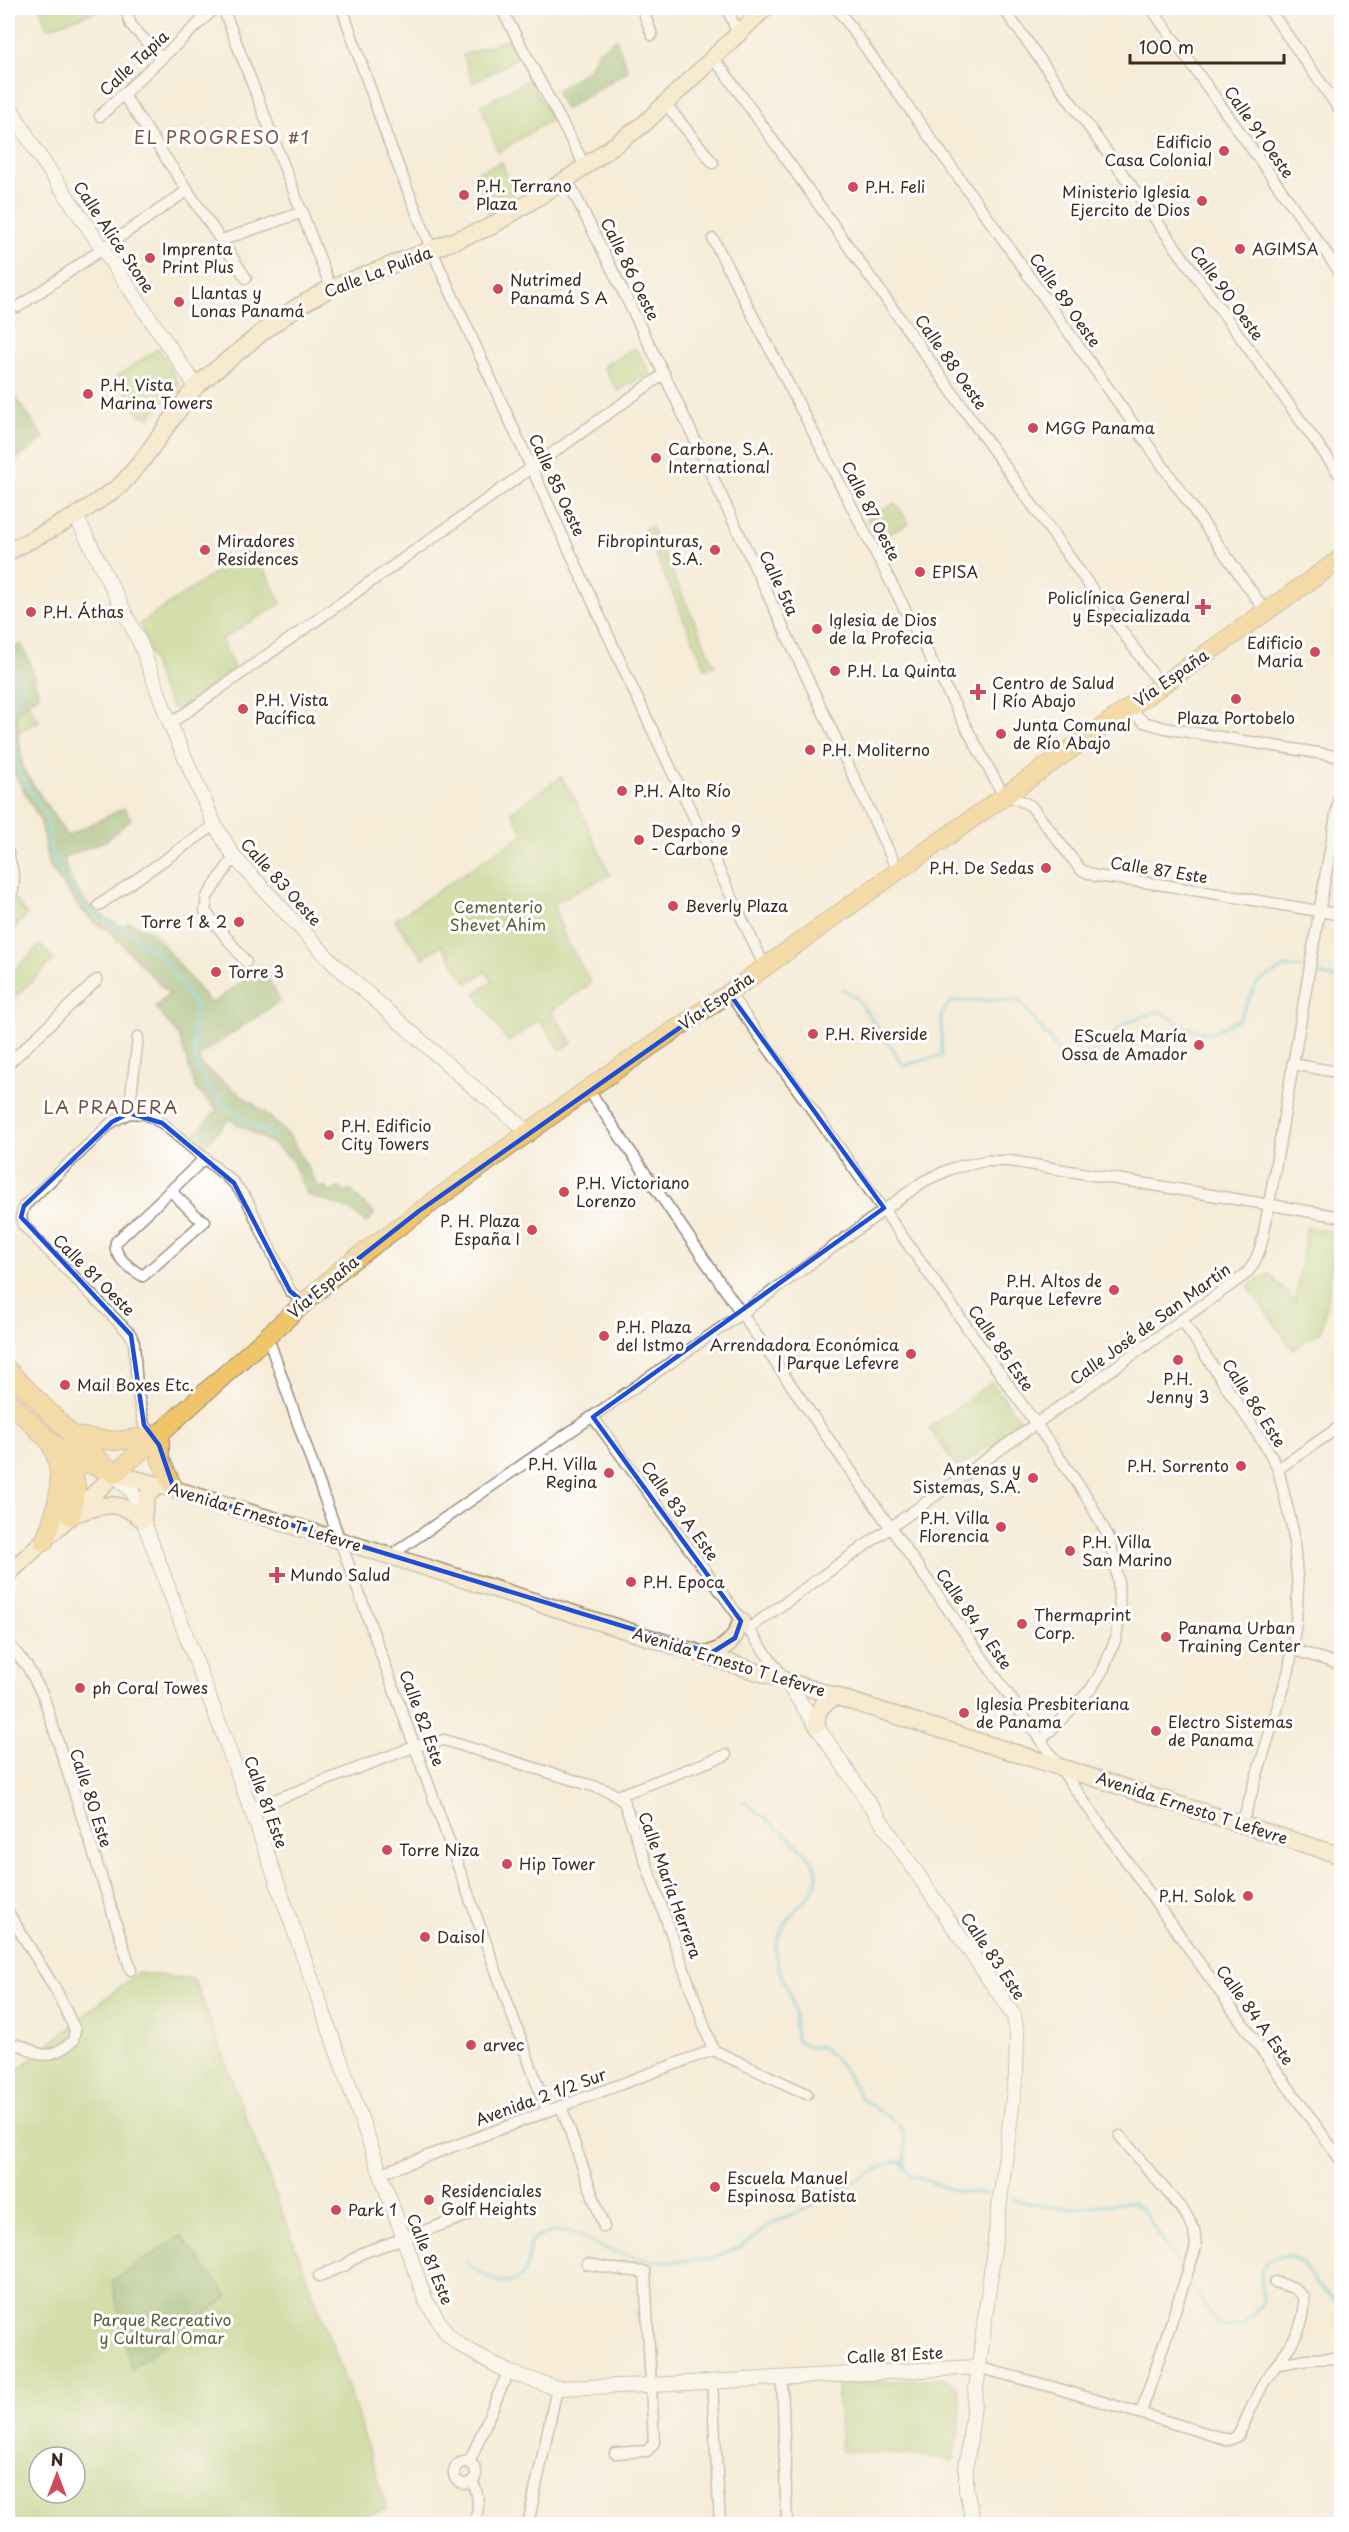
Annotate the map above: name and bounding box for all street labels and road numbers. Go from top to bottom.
street label: Calle Tapia [93,24,173,101]
street label: Calle 91 Oeste [1219,80,1301,182]
street label: Calle Alice Stone [68,176,161,297]
street label: Calle 86 Oeste [596,213,666,324]
street label: Calle La Pulida [320,239,435,303]
street label: Calle 90 Oeste [1185,240,1271,345]
street label: Calle 89 Oeste [1024,247,1107,352]
street label: Calle 88 Oeste [910,309,994,414]
street label: Calle 85 Oeste [524,429,592,540]
street label: Calle 87 Oeste [836,456,907,565]
street label: Calle 5ta [754,546,806,619]
street label: Vía España [1128,642,1213,712]
street label: Calle 83 Oeste [236,832,328,931]
street label: Calle 87 Este [1109,849,1210,889]
street label: Vía España [673,965,758,1035]
street label: Calle 81 Oeste [48,1228,141,1321]
street label: Vía España [281,1249,363,1323]
street label: Calle José de San Martín [1064,1257,1235,1390]
street label: Calle 85 Este [963,1299,1041,1396]
street label: Calle 86 Este [1217,1353,1293,1452]
street label: Calle 83 A Este [636,1455,725,1565]
street label: Avenida Ernesto T Lefevre [166,1475,365,1557]
street label: Calle 84 A Este [931,1563,1019,1674]
street label: Avenida Ernesto T Lefevre [630,1620,829,1702]
street label: Calle 82 Este [394,1666,451,1769]
street label: Calle 80 Este [65,1745,119,1850]
street label: Calle 81 Este [239,1752,295,1851]
street label: Avenida Ernesto T Lefevre [1093,1765,1291,1849]
street label: Calle María Herrera [633,1808,709,1962]
street label: Calle 83 Este [956,1907,1032,2004]
street label: Calle 84 A Este [1211,1959,1300,2070]
street label: Avenida 2 1/2 Sur [472,2061,610,2131]
street label: Calle 81 Este [402,2209,460,2308]
street label: Calle 81 Este [846,2339,944,2369]

